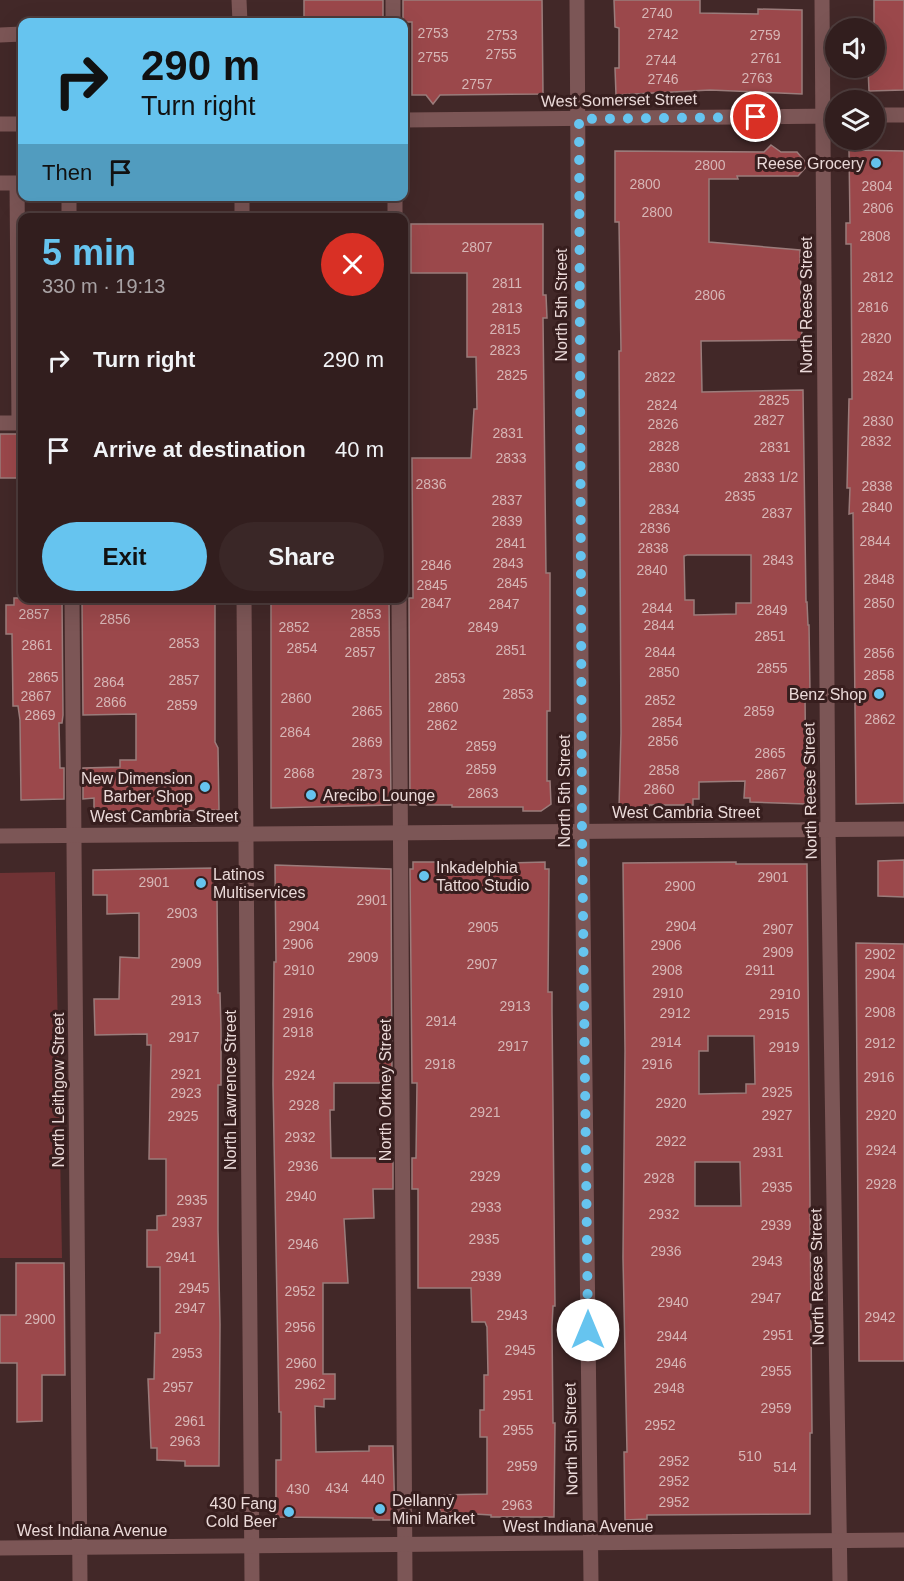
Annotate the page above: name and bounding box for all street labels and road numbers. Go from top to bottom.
street label: West Somerset Street [541,90,698,110]
street label: North Reese Street [798,236,815,373]
street label: North 5th Street [553,248,570,361]
street label: North Reese Street [800,722,820,860]
street label: North 5th Street [556,734,573,847]
street label: West Cambria Street [612,804,761,821]
street label: West Cambria Street [90,808,239,825]
street label: North Lawrence Street [222,1009,239,1170]
street label: North Leithgow Street [50,1012,67,1167]
street label: North Orkney Street [377,1018,394,1161]
street label: North Reese Street [807,1208,827,1346]
street label: North 5th Street [562,1382,580,1496]
street label: West Indiana Avenue [503,1518,653,1535]
street label: West Indiana Avenue [17,1522,167,1539]

